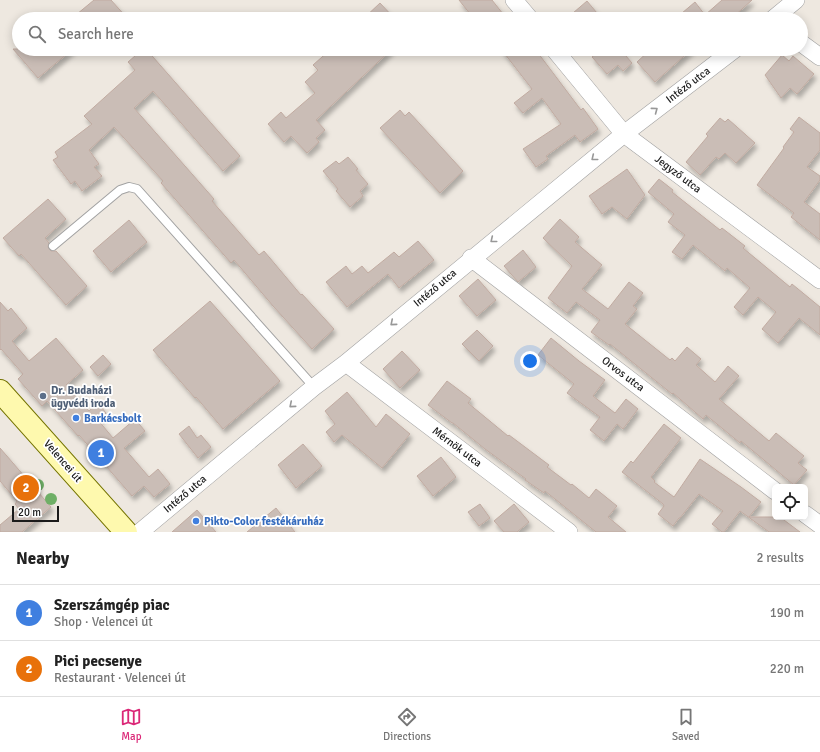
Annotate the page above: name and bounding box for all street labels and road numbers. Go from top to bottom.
street label: Intéző utca [663,64,713,106]
street label: Jegyző utca [652,152,704,196]
street label: Intéző utca [411,266,459,310]
street label: Orvos utca [599,354,647,394]
street label: Mérnök utca [430,424,485,470]
street label: Velencei út [41,437,85,485]
street label: Intéző utca [161,472,209,516]

